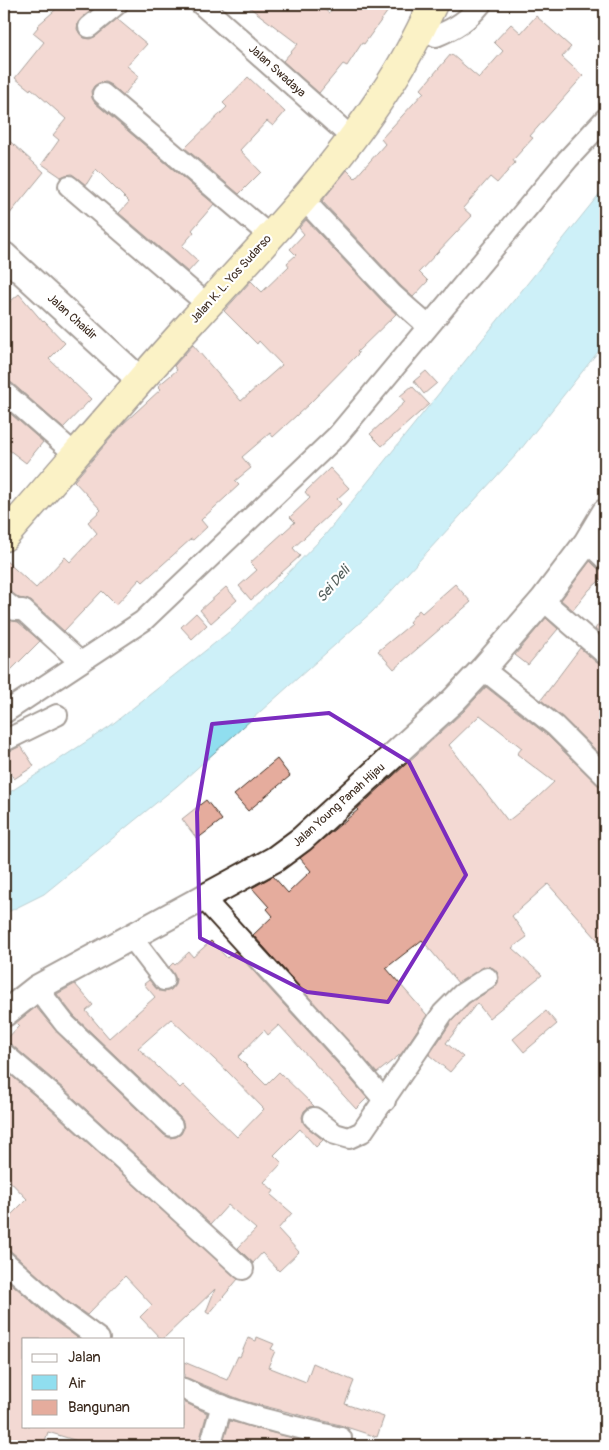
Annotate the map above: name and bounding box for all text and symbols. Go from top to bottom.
street label: Jalan Swadaya [245,41,309,101]
street label: Jalan K. L. Yos Sudarso [187,231,275,326]
street label: Jalan Chaidir [44,291,101,344]
water label: Sei Deli [313,560,355,606]
street label: Jalan Young Panah Hijau [290,760,388,850]
legend [22,1338,185,1428]
text: Jalan [68,1348,101,1367]
text: Air [68,1374,86,1393]
text: Bangunan [68,1398,130,1417]

